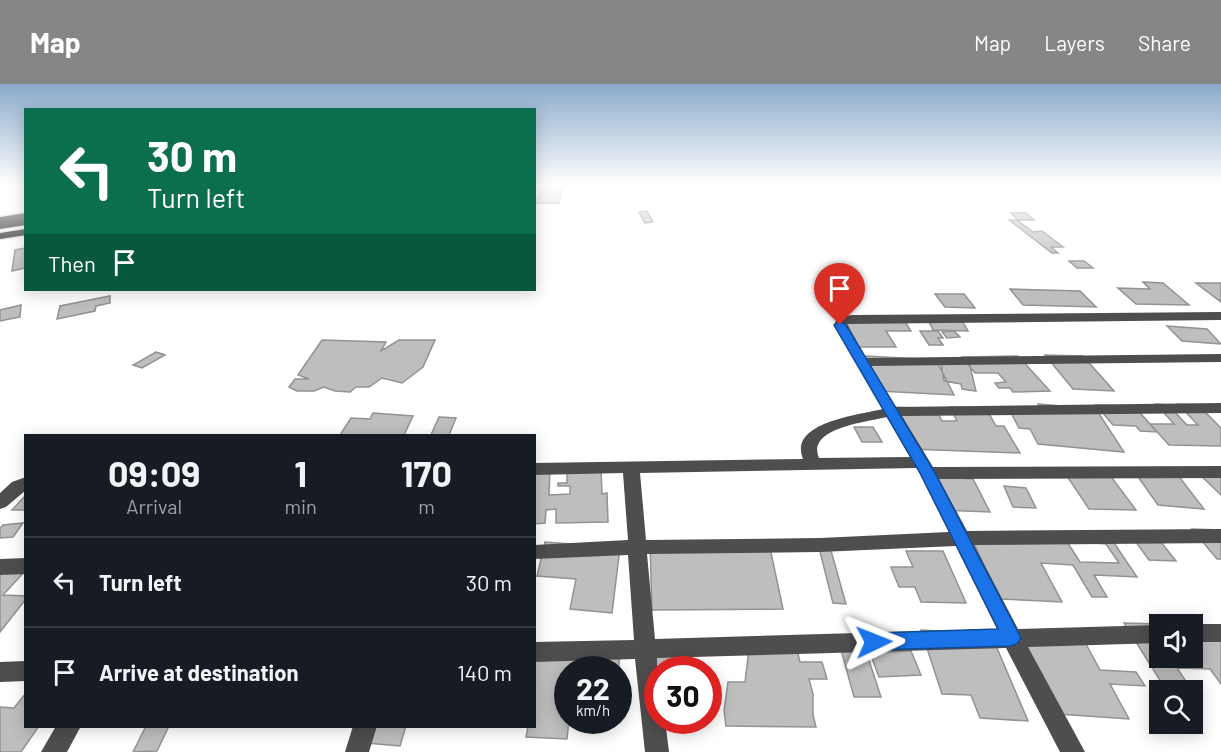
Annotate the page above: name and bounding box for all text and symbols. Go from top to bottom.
text: Map [30,25,81,59]
text: Map [974,30,1011,55]
text: Layers [1044,30,1105,55]
text: Share [1138,30,1191,55]
text: 30 m [147,130,237,180]
icon: left [48,132,126,210]
text: Turn left [147,181,245,213]
icon: arrive [108,246,141,279]
text: Then [48,250,96,276]
pin [814,263,865,325]
icon: arrive [823,272,856,305]
text: 09:09 [108,451,200,494]
text: 1 [294,451,307,494]
text: 170 [401,451,452,494]
text: Arrival [126,494,182,518]
text: min [284,494,317,518]
text: m [418,494,435,518]
icon: left [48,566,81,599]
text: Turn left [99,569,182,595]
text: 30 m [466,569,512,595]
position arrow [842,610,906,674]
map controls [1149,614,1203,734]
button: sound [1149,614,1203,668]
icon: arrive [48,656,81,689]
speed limit sign: 30 [644,656,722,734]
text: Arrive at destination [99,659,298,685]
text: 140 m [457,659,512,685]
text: 22 [576,670,610,706]
button: search [1149,680,1203,734]
text: km/h [576,701,610,719]

